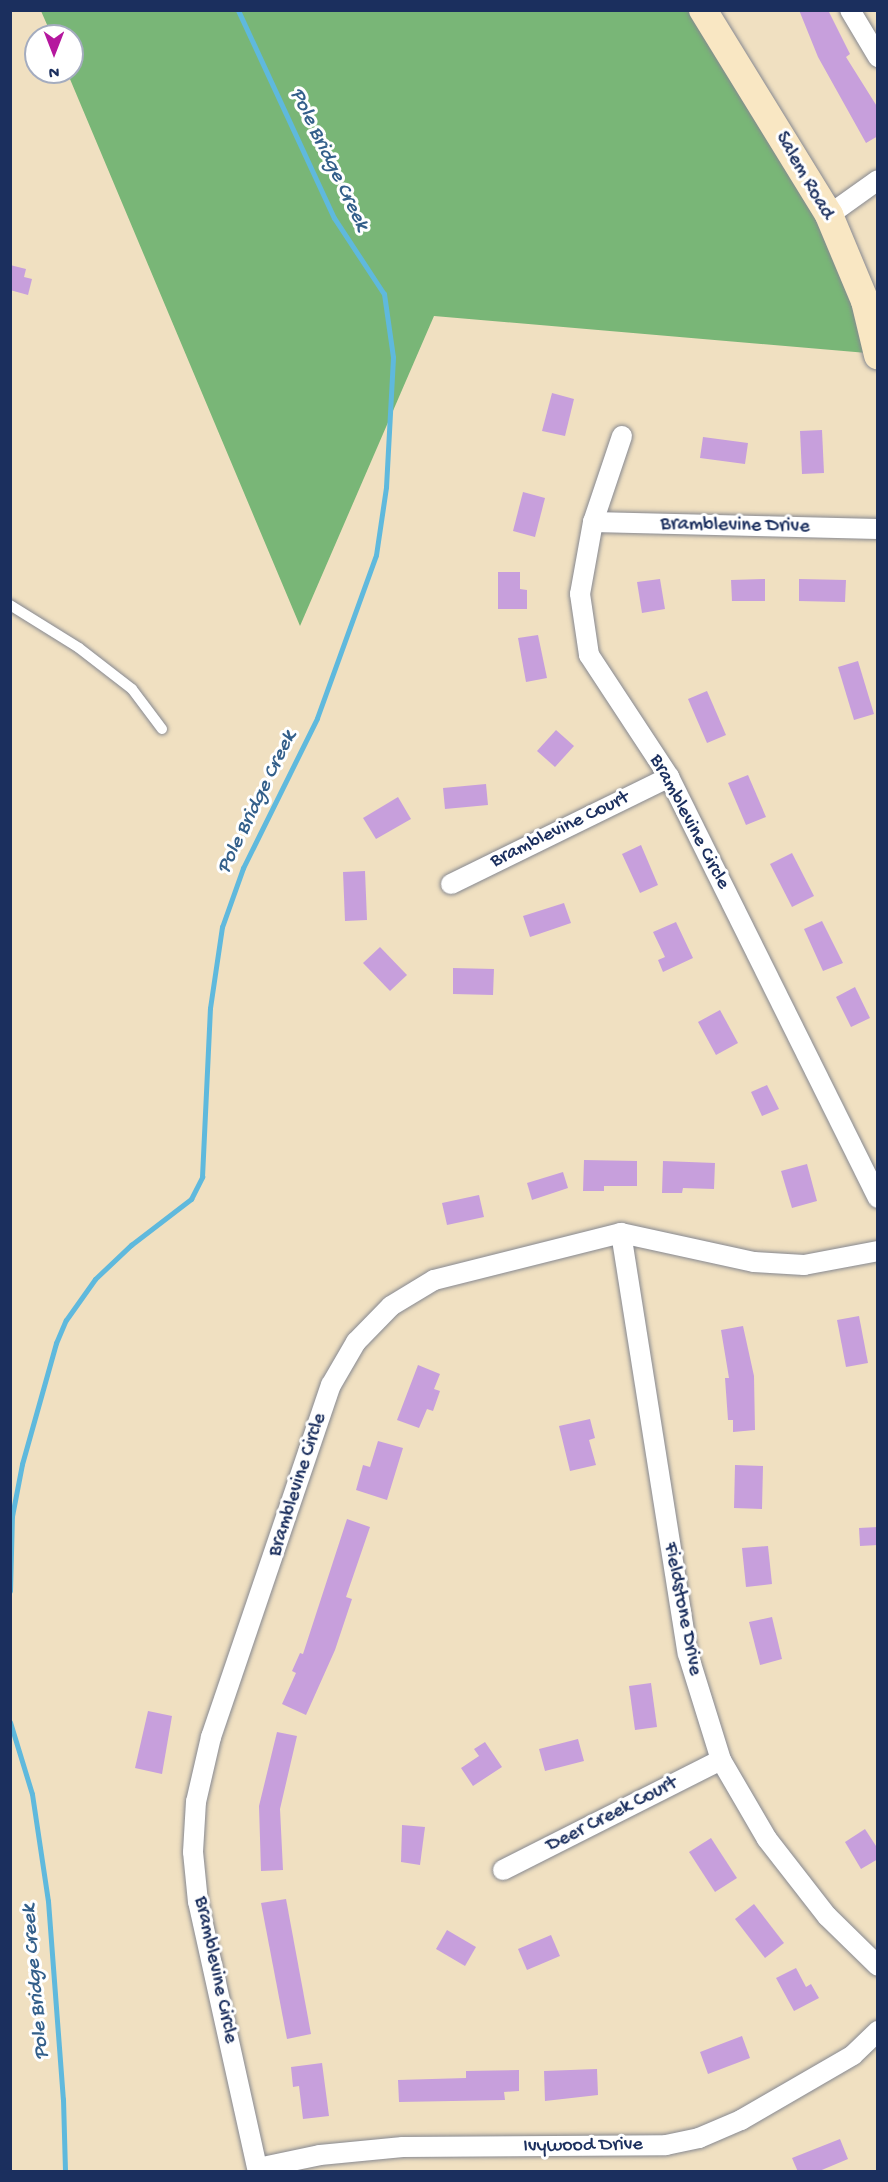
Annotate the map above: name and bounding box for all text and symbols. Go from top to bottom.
north arrow [24,24,84,84]
text: N [49,61,59,80]
water label: Pole Bridge Creek [283,85,373,235]
street label: Salem Road [769,128,839,224]
street label: Bramblevine Drive [660,513,810,539]
water label: Pole Bridge Creek [213,728,303,878]
street label: Bramblevine Circle [643,750,735,894]
street label: Bramblevine Court [487,786,633,874]
street label: Bramblevine Circle [264,1410,332,1560]
street label: Fieldstone Drive [657,1540,707,1678]
street label: Deer Creek Court [543,1772,681,1858]
street label: Bramblevine Circle [188,1894,242,2046]
water label: Pole Bridge Creek [18,1903,56,2061]
street label: Ivywood Drive [523,2133,643,2159]

